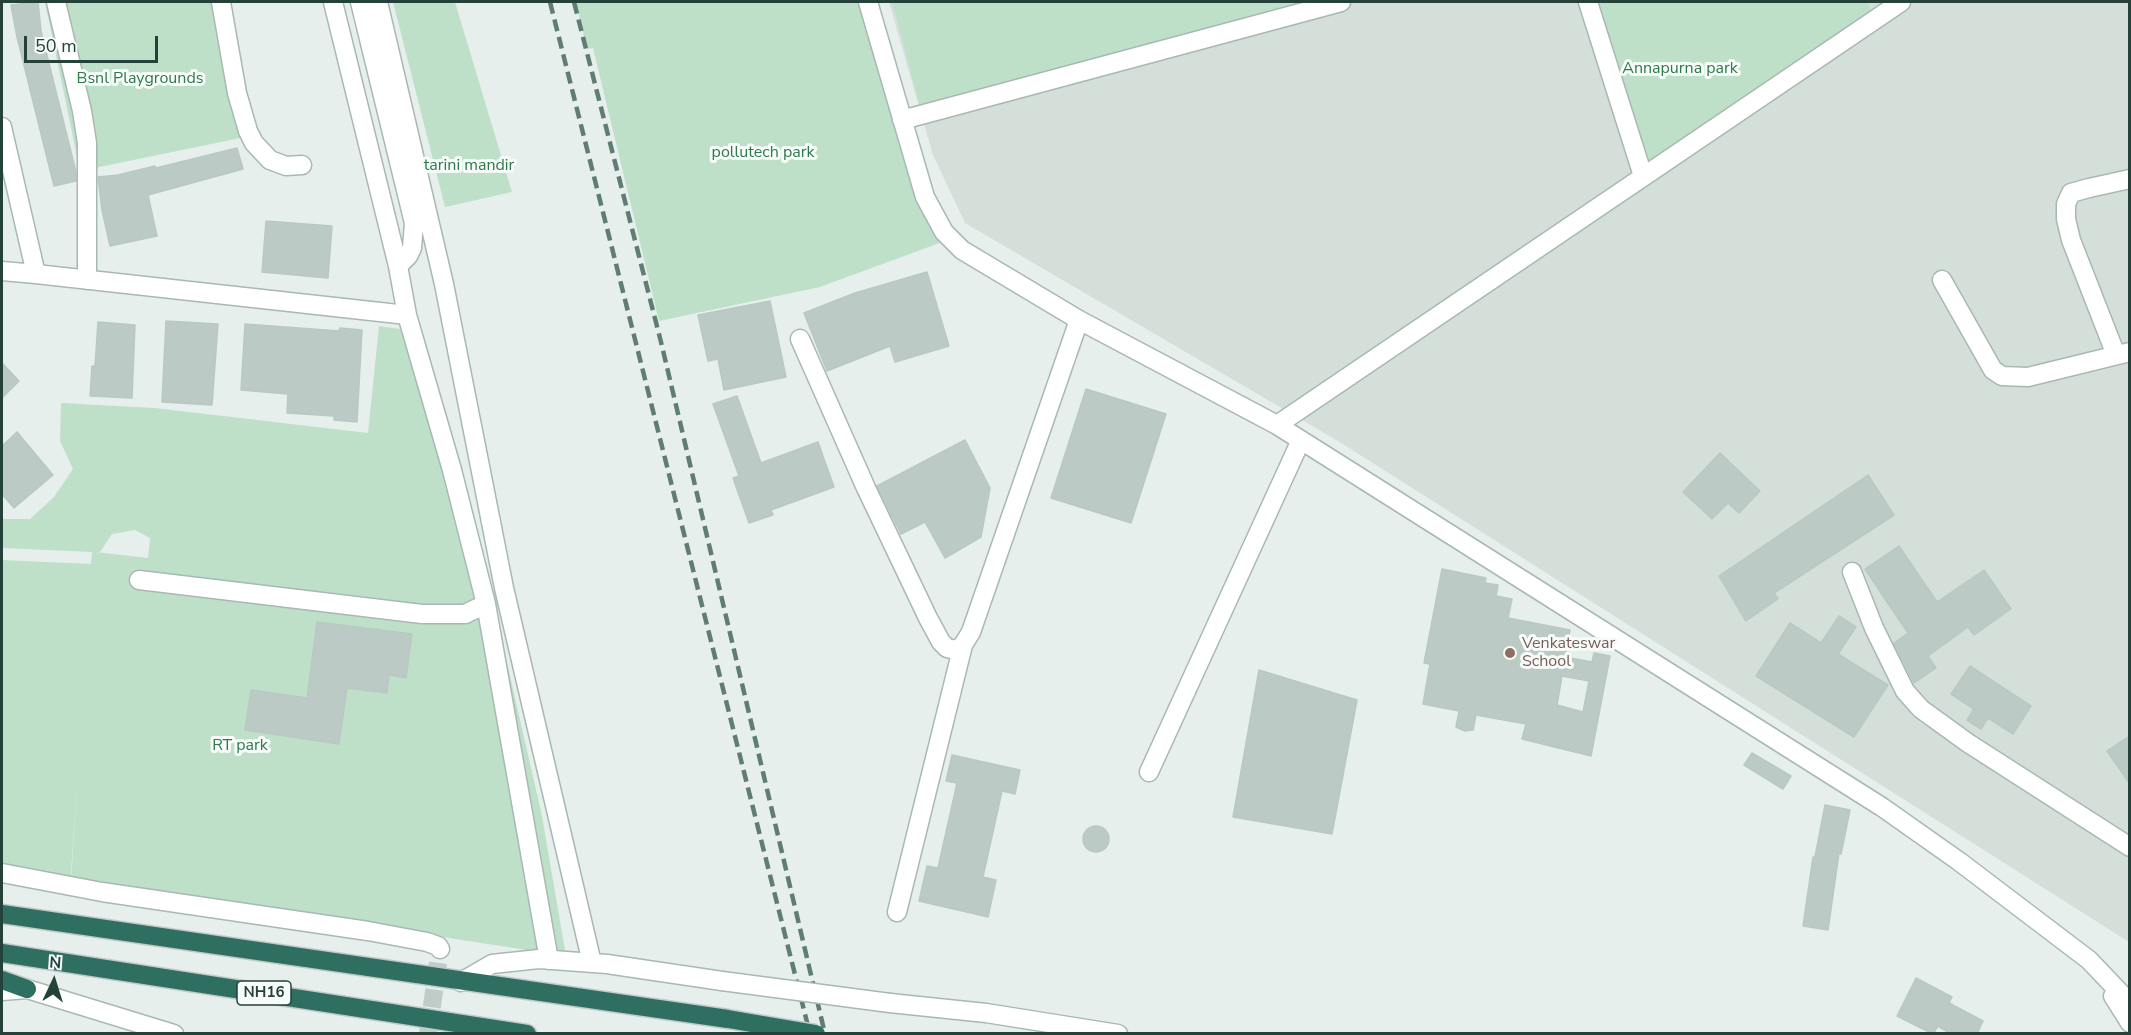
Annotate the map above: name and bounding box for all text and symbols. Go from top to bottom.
scale bar [27,24,160,62]
text: 50 m [35,34,77,58]
park label: Annapurna park [1622,59,1738,79]
park label: Bsnl Playgrounds [77,69,203,89]
park label: pollutech park [712,143,814,163]
park label: tarini mandir [424,156,514,176]
place label: Venkateswar School [1522,634,1615,672]
marker: Venkateswar School [1503,646,1517,660]
park label: RT park [212,736,268,756]
north arrow [24,951,84,1011]
text: N [49,952,62,974]
road number: NH16 [237,981,291,1005]

